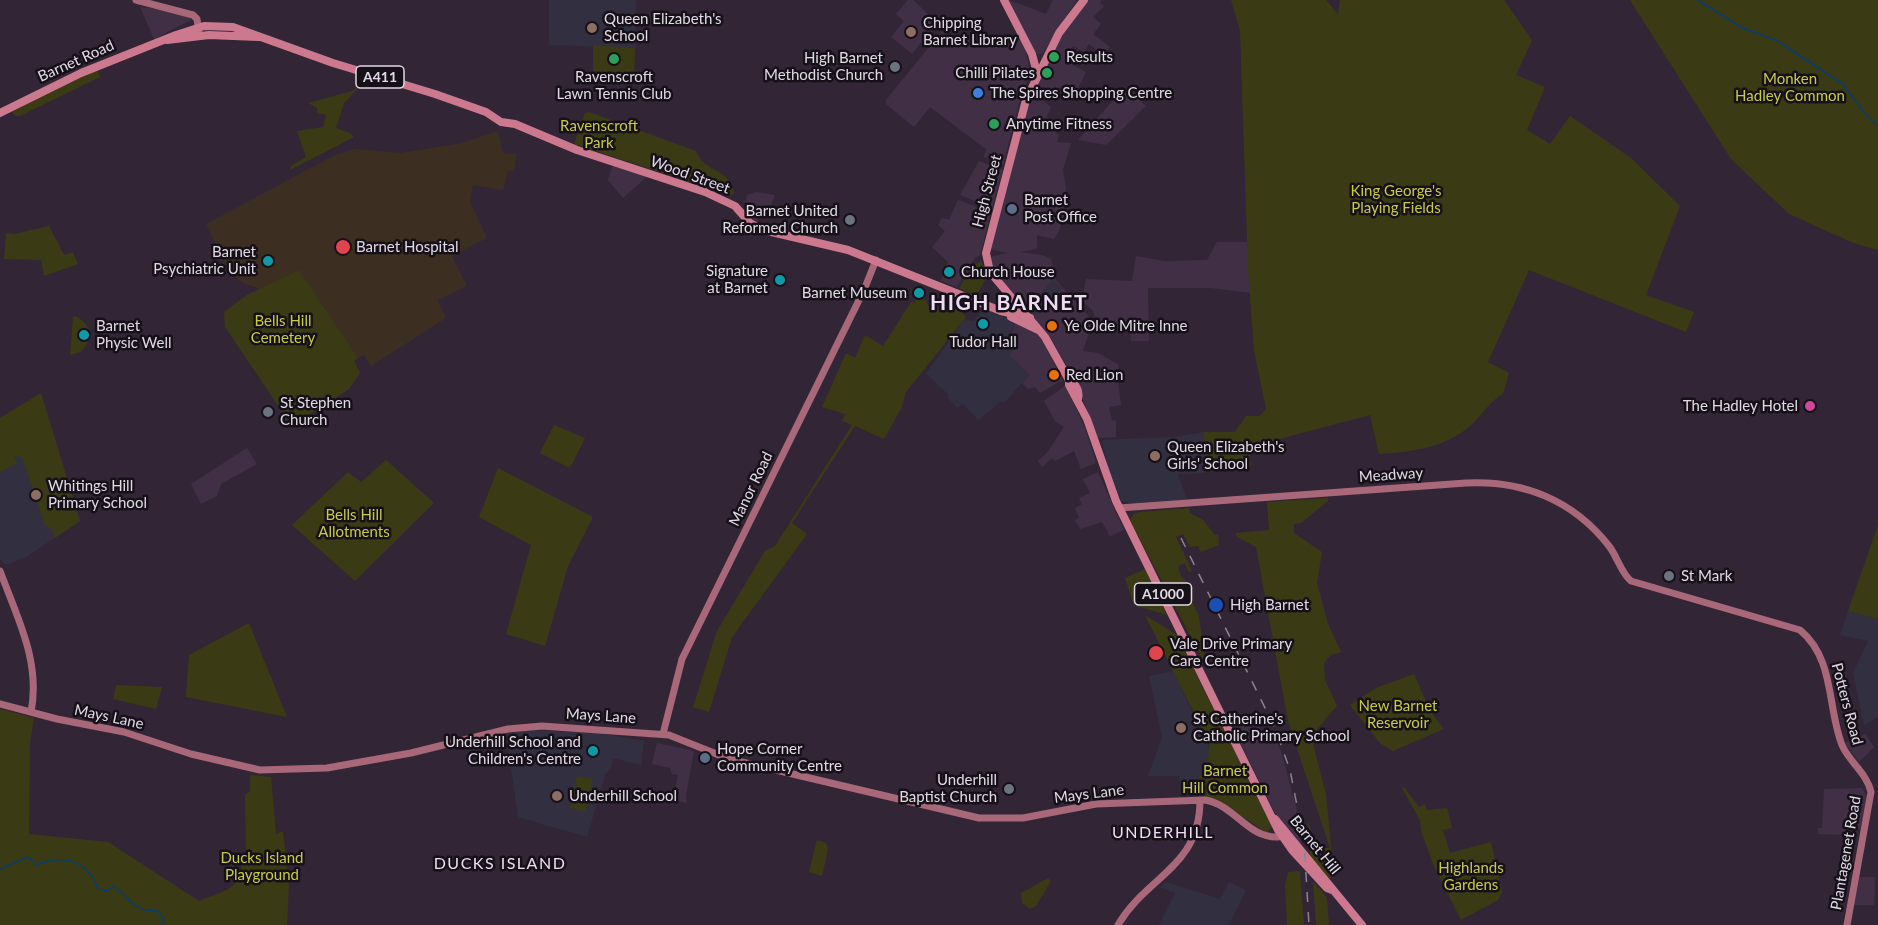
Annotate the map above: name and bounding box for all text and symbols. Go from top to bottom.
place label: Queen Elizabeth's School [604,10,722,45]
place label: Chipping Barnet Library [923,14,1017,49]
marker: Queen Elizabeth's School [585,21,599,35]
marker: Chipping Barnet Library [904,25,918,39]
street label: Barnet Road [35,36,117,86]
place label: Results [1066,48,1113,66]
place label: High Barnet Methodist Church [764,49,883,84]
marker: Results [1047,50,1061,64]
marker: Ravenscroft Lawn Tennis Club [607,52,621,66]
marker: High Barnet Methodist Church [888,60,902,74]
place label: Chilli Pilates [955,64,1035,82]
road number: A411 [356,66,404,88]
marker: Chilli Pilates [1040,66,1054,80]
place label: Ravenscroft Lawn Tennis Club [556,68,672,103]
park label: Monken Hadley Common [1735,70,1845,105]
place label: The Spires Shopping Centre [990,84,1172,102]
marker: The Spires Shopping Centre [971,86,985,100]
place label: Anytime Fitness [1006,115,1112,133]
park label: Ravenscroft Park [560,117,638,152]
marker: Anytime Fitness [987,117,1001,131]
street label: Wood Street [648,152,732,198]
street label: High Street [969,153,1005,229]
park label: King George's Playing Fields [1351,182,1441,217]
place label: Barnet Post Office [1024,191,1097,226]
place label: Barnet United Reformed Church [722,202,838,237]
marker: Barnet Post Office [1005,202,1019,216]
marker: Barnet United Reformed Church [843,213,857,227]
marker: Barnet Hospital [334,238,352,256]
place label: Barnet Hospital [356,238,459,256]
place label: Barnet Psychiatric Unit [153,243,256,278]
marker: Barnet Psychiatric Unit [261,254,275,268]
place label: Signature at Barnet [706,262,768,297]
place label: Church House [961,263,1055,281]
marker: Church House [942,265,956,279]
marker: Signature at Barnet [773,273,787,287]
place label: Barnet Museum [802,284,907,302]
marker: Barnet Museum [912,286,926,300]
district label: HIGH BARNET [930,290,1088,316]
park label: Bells Hill Cemetery [251,312,315,347]
place label: Barnet Physic Well [96,317,172,352]
marker: Tudor Hall [976,317,990,331]
place label: Ye Olde Mitre Inne [1064,317,1187,335]
marker: Ye Olde Mitre Inne [1045,319,1059,333]
marker: Barnet Physic Well [77,328,91,342]
place label: Tudor Hall [949,333,1017,351]
place label: Red Lion [1066,366,1123,384]
marker: Red Lion [1047,368,1061,382]
place label: St Stephen Church [280,394,351,429]
place label: The Hadley Hotel [1683,397,1798,415]
marker: The Hadley Hotel [1803,399,1817,413]
marker: St Stephen Church [261,405,275,419]
place label: Queen Elizabeth's Girls' School [1167,438,1285,473]
street label: Manor Road [725,449,777,529]
marker: Queen Elizabeth's Girls' School [1148,449,1162,463]
street label: Meadway [1358,464,1424,486]
place label: Whitings Hill Primary School [48,477,147,512]
marker: Whitings Hill Primary School [29,488,43,502]
park label: Bells Hill Allotments [318,506,390,541]
place label: St Mark [1681,567,1732,585]
marker: St Mark [1662,569,1676,583]
road number: A1000 [1134,583,1192,605]
marker: High Barnet [1207,596,1225,614]
place label: High Barnet [1230,596,1309,614]
place label: Vale Drive Primary Care Centre [1170,635,1292,670]
marker: Vale Drive Primary Care Centre [1147,644,1165,662]
street label: Potters Road [1827,661,1867,747]
park label: New Barnet Reservoir [1359,697,1437,732]
street label: Mays Lane [73,701,145,733]
street label: Mays Lane [565,705,637,727]
place label: St Catherine's Catholic Primary School [1193,710,1350,745]
marker: St Catherine's Catholic Primary School [1174,721,1188,735]
place label: Underhill School and Children's Centre [445,733,581,768]
place label: Hope Corner Community Centre [717,740,842,775]
marker: Underhill School and Children's Centre [586,744,600,758]
marker: Hope Corner Community Centre [698,751,712,765]
park label: Barnet Hill Common [1182,762,1268,797]
place label: Underhill Baptist Church [899,771,997,806]
street label: Mays Lane [1053,781,1125,807]
marker: Underhill Baptist Church [1002,782,1016,796]
place label: Underhill School [569,787,677,805]
marker: Underhill School [550,789,564,803]
street label: Plantagenet Road [1827,795,1865,911]
street label: Barnet Hill [1286,812,1344,878]
district label: UNDERHILL [1112,823,1214,843]
park label: Ducks Island Playground [220,849,304,884]
district label: DUCKS ISLAND [434,854,566,874]
park label: Highlands Gardens [1438,859,1504,894]

